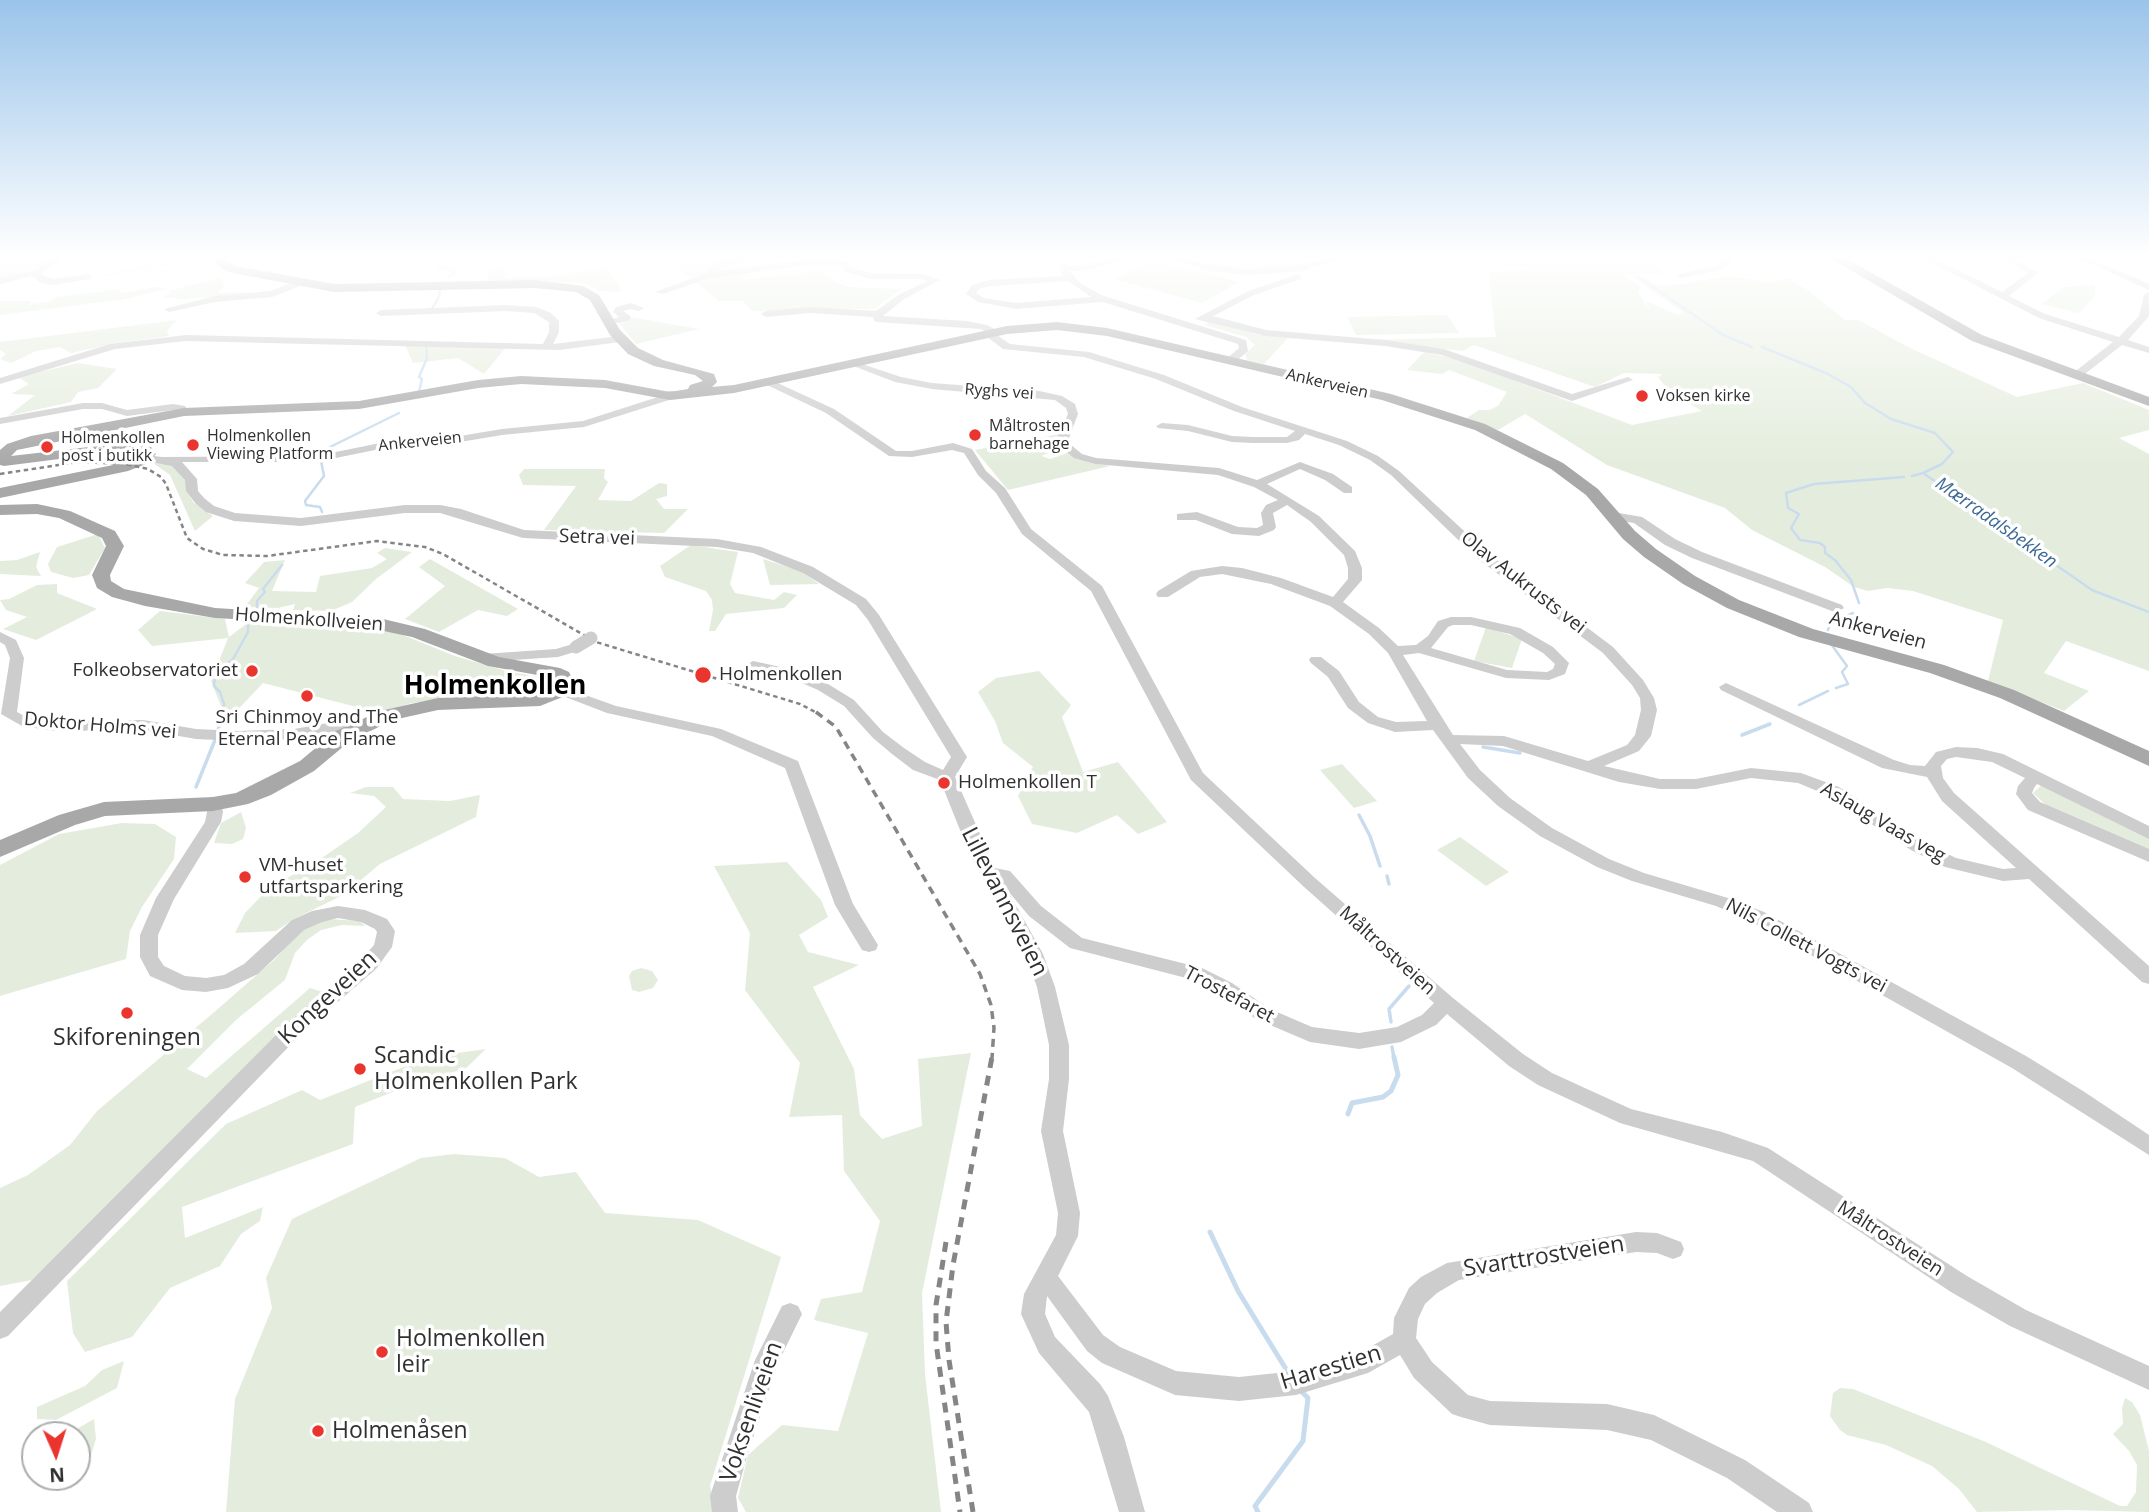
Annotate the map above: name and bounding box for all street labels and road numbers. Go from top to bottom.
street label: Ankerveien [1284,365,1370,403]
street label: Ryghs vei [964,380,1034,404]
street label: Ankerveien [377,428,463,456]
street label: Setra vei [559,525,635,551]
street label: Olav Aukrusts vei [1456,527,1590,639]
street label: Holmenkollveien [234,603,384,637]
street label: Ankerveien [1827,607,1929,655]
street label: Doktor Holms vei [23,708,177,744]
street label: Aslaug Vaas veg [1817,778,1949,868]
street label: Lillevannsveien [955,823,1053,981]
street label: Nils Collett Vogts vei [1722,894,1890,998]
street label: Måltrostveien [1334,902,1440,1000]
street label: Kongeveien [273,945,383,1051]
street label: Trostefaret [1180,962,1278,1028]
street label: Måltrostveien [1833,1196,1947,1282]
street label: Svarttrostveien [1462,1231,1626,1283]
street label: Voksenliveien [715,1338,789,1486]
street label: Harestien [1277,1340,1385,1396]

